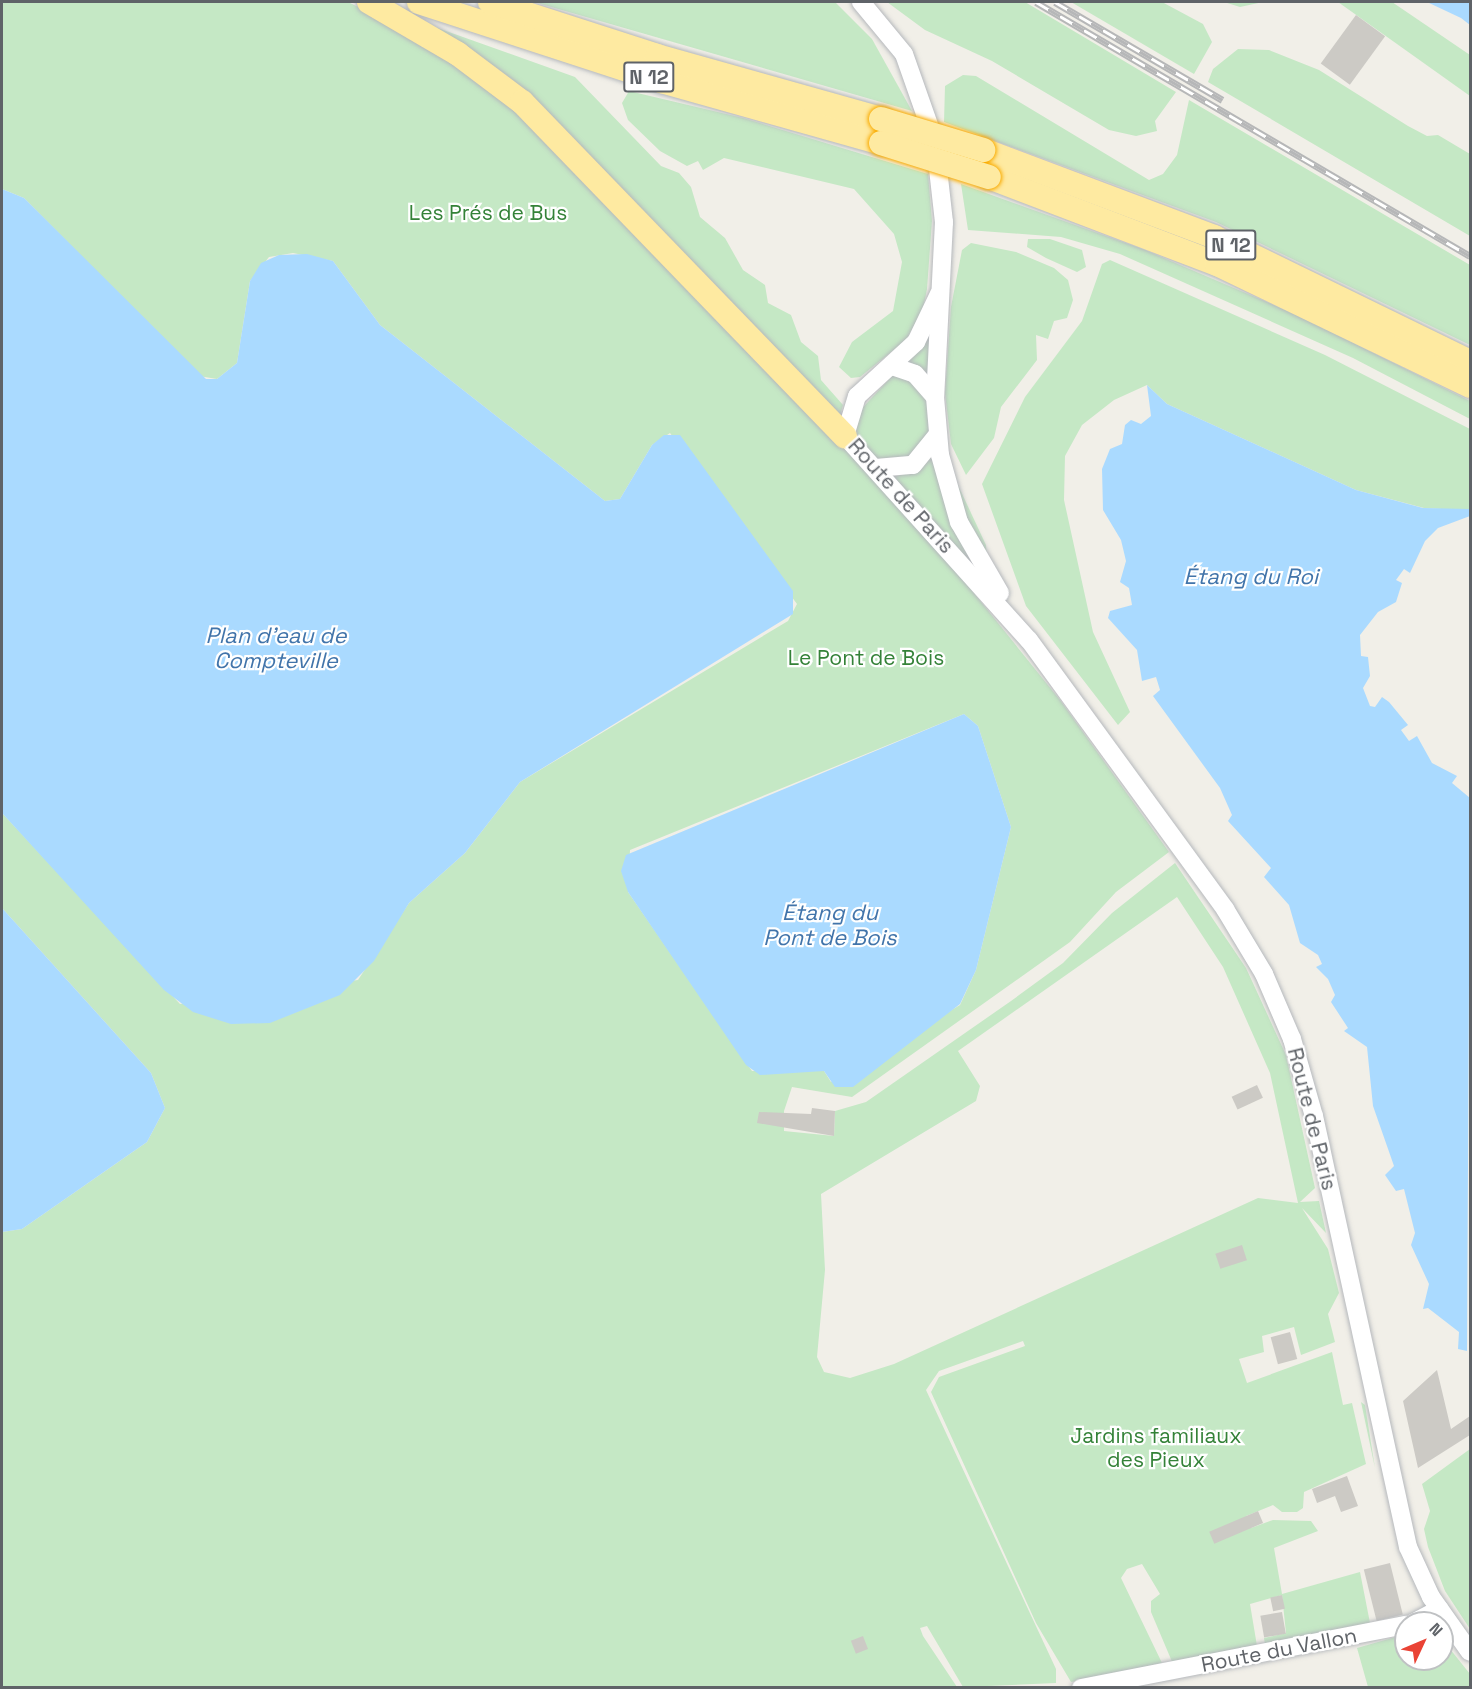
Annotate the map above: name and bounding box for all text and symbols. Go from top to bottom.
road number: N 12 [622,60,676,94]
park label: Les Prés de Bus [409,200,567,226]
road number: N 12 [1204,228,1258,262]
street label: Route de Paris [843,433,959,559]
water label: Étang du Roi [1184,564,1318,590]
water label: Plan d'eau de Compteville [205,622,347,674]
park label: Le Pont de Bois [788,645,944,671]
water label: Étang du Pont de Bois [763,899,897,950]
street label: Route de Paris [1282,1045,1342,1193]
park label: Jardins familiaux des Pieux [1070,1423,1242,1473]
north arrow [1394,1611,1454,1671]
text: N [1425,1618,1447,1641]
street label: Route du Vallon [1199,1623,1359,1677]

